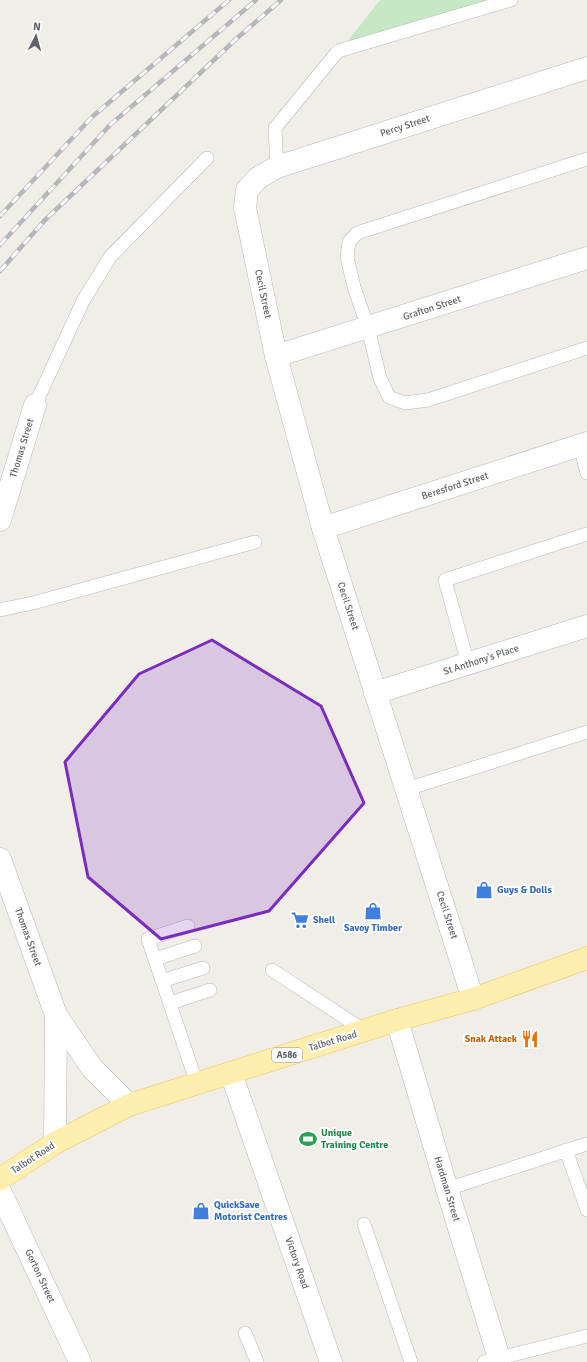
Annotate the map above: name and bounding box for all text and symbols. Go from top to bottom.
north arrow [16,16,56,56]
text: N [33,20,41,33]
street label: Percy Street [379,112,432,140]
street label: Cecil Street [252,268,274,320]
street label: Grafton Street [401,293,463,323]
street label: Thomas Street [7,416,37,479]
street label: Beresford Street [420,469,490,502]
street label: Cecil Street [335,581,362,632]
street label: St Anthony's Place [442,642,520,678]
shop icon: Guys & Dolls [474,880,494,900]
place label: Guys & Dolls [497,884,552,896]
street label: Cecil Street [434,890,461,941]
shop icon: Savoy Timber [363,901,383,921]
street label: Thomas Street [12,906,44,968]
supermarket icon: Shell [290,910,310,930]
place label: Shell [313,914,335,926]
place label: Savoy Timber [344,922,402,934]
street label: Talbot Road [307,1028,359,1054]
restaurant icon: Snak Attack [520,1029,540,1049]
place label: Snak Attack [465,1033,518,1045]
road number: A586 [272,1048,302,1062]
place label: Unique Training Centre [321,1127,388,1151]
sports icon: Unique Training Centre [298,1129,318,1149]
street label: Talbot Road [9,1139,57,1177]
street label: Hardman Street [431,1155,463,1223]
place label: QuickSave Motorist Centres [214,1199,288,1223]
shop icon: QuickSave Motorist Centres [191,1201,211,1221]
street label: Victory Road [283,1236,311,1290]
street label: Gorton Street [22,1247,58,1305]

